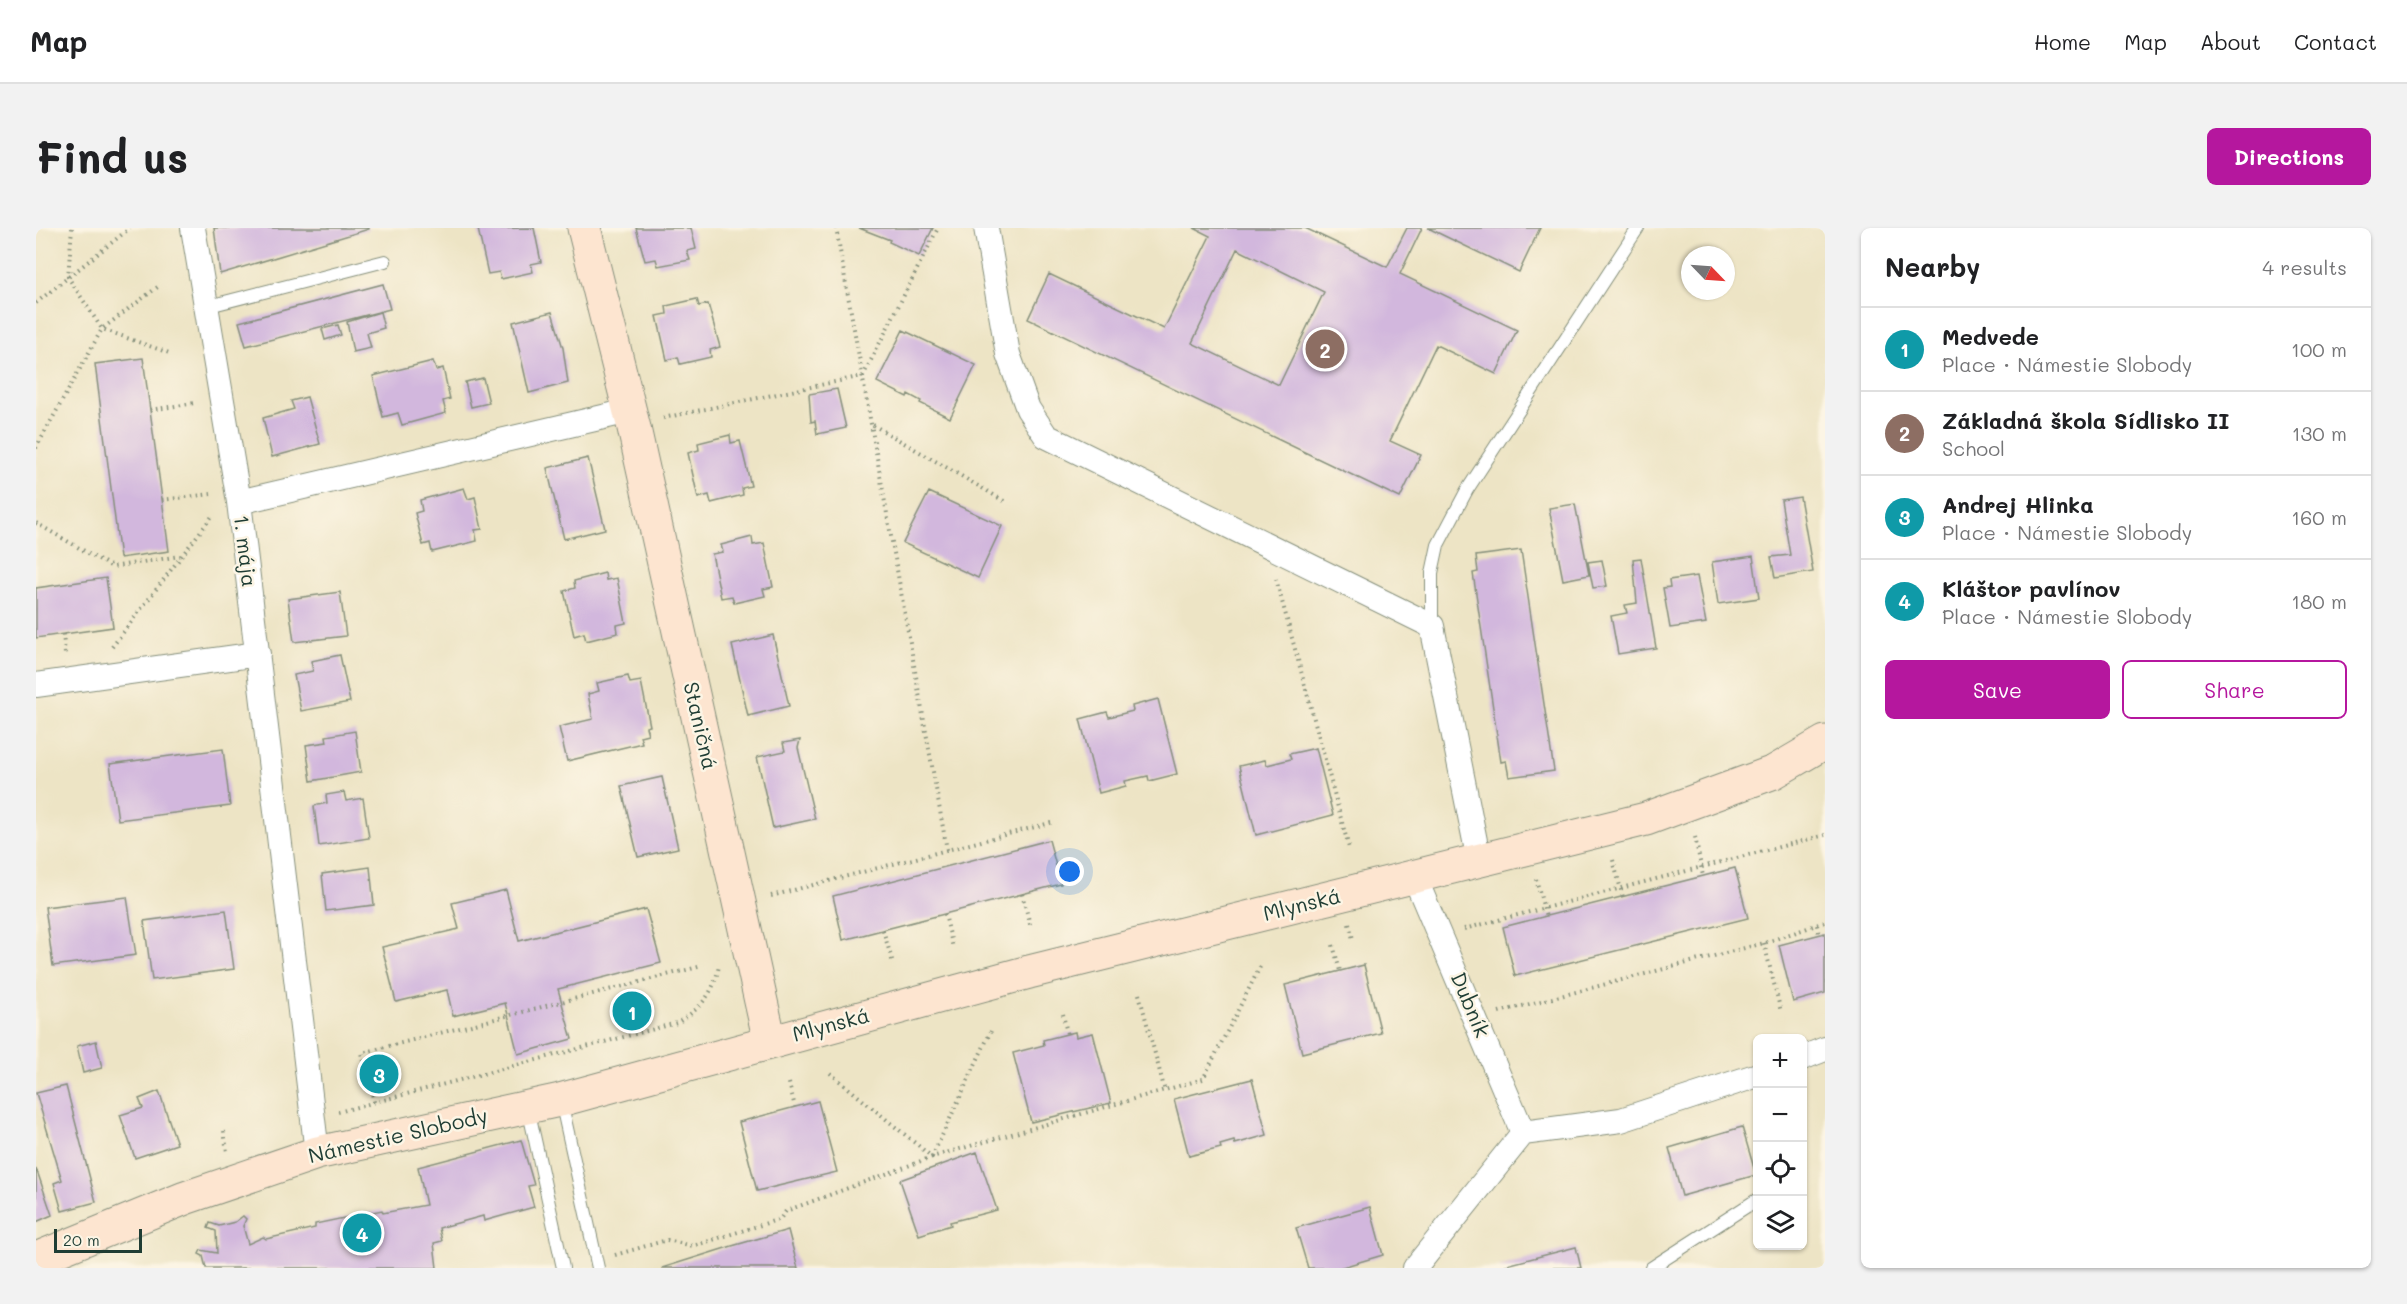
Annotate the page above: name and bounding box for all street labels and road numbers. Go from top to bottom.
street label: 1. mája [229,513,264,588]
street label: Staničná [678,679,725,772]
street label: Mlynská [1260,881,1343,926]
street label: Dubník [1446,968,1497,1041]
street label: Mlynská [789,1000,872,1047]
street label: Námestie Slobody [305,1101,490,1168]

